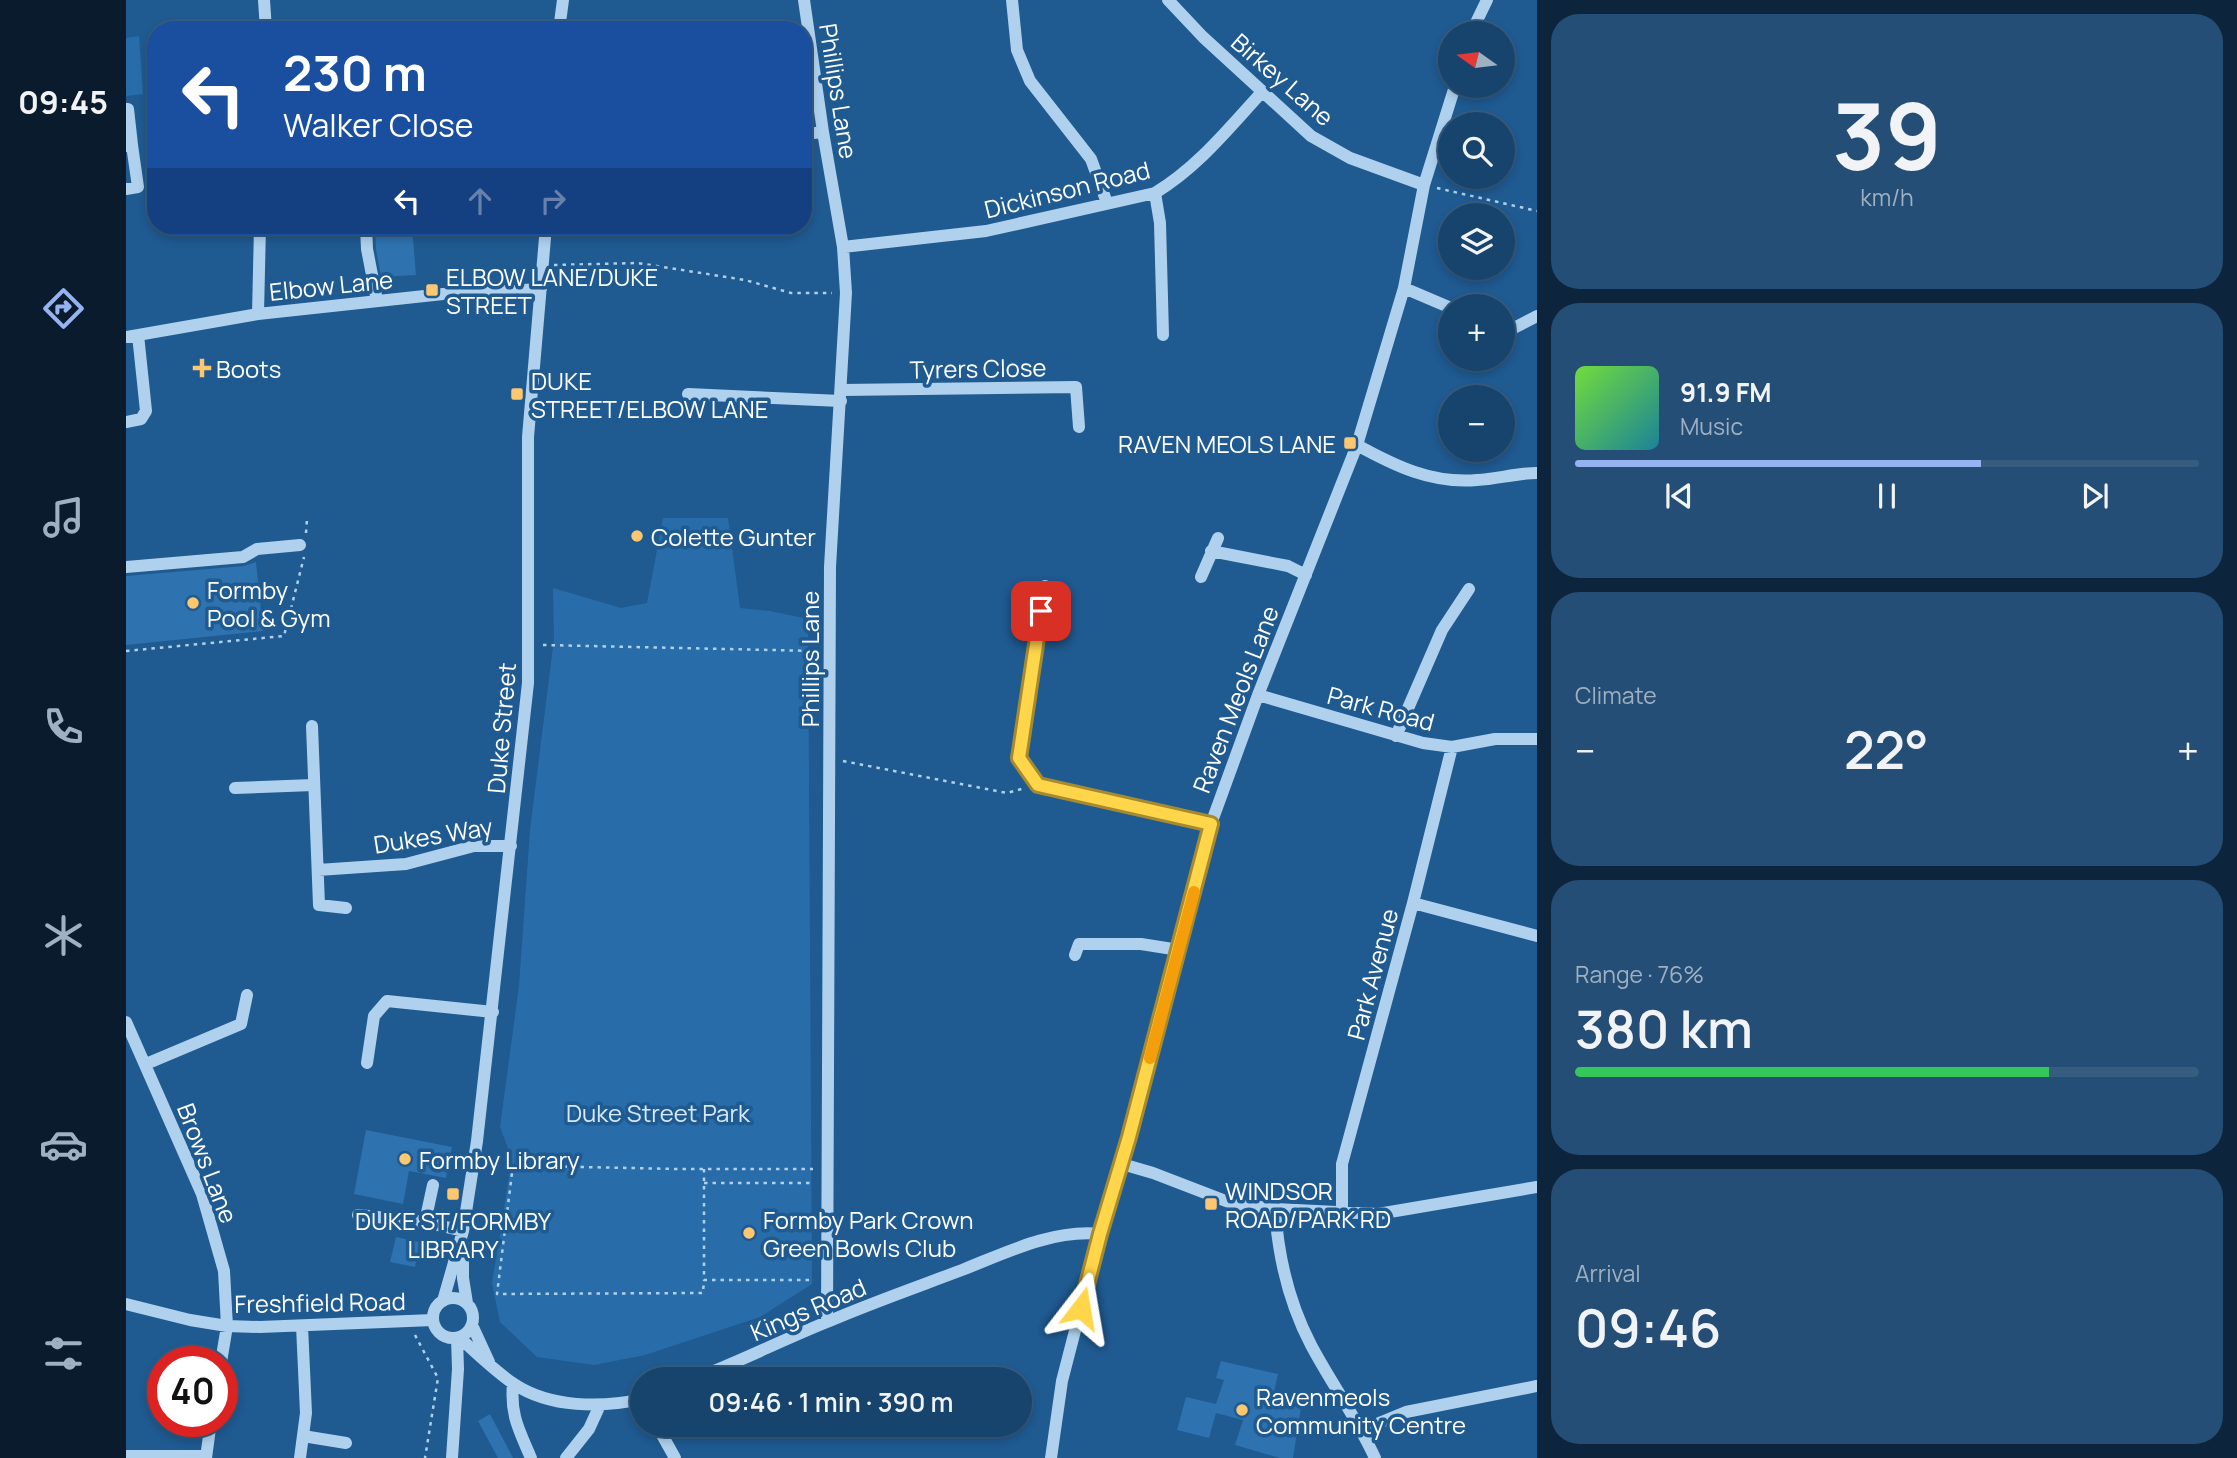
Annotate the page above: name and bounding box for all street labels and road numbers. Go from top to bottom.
street label: Phillips Lane [812,21,866,161]
street label: Birkey Lane [1225,25,1341,133]
street label: Dickinson Road [981,152,1153,226]
street label: Elbow Lane [268,262,394,308]
street label: Tyrers Close [909,350,1047,386]
street label: Phillips Lane [793,591,826,727]
street label: Raven Meols Lane [1184,601,1286,797]
street label: Duke Street [479,661,523,795]
street label: Park Road [1324,678,1438,738]
street label: Dukes Way [371,809,495,861]
street label: Park Avenue [1339,905,1405,1043]
street label: Brows Lane [170,1098,246,1228]
street label: Kings Road [745,1270,871,1348]
street label: Freshfield Road [234,1284,406,1320]

